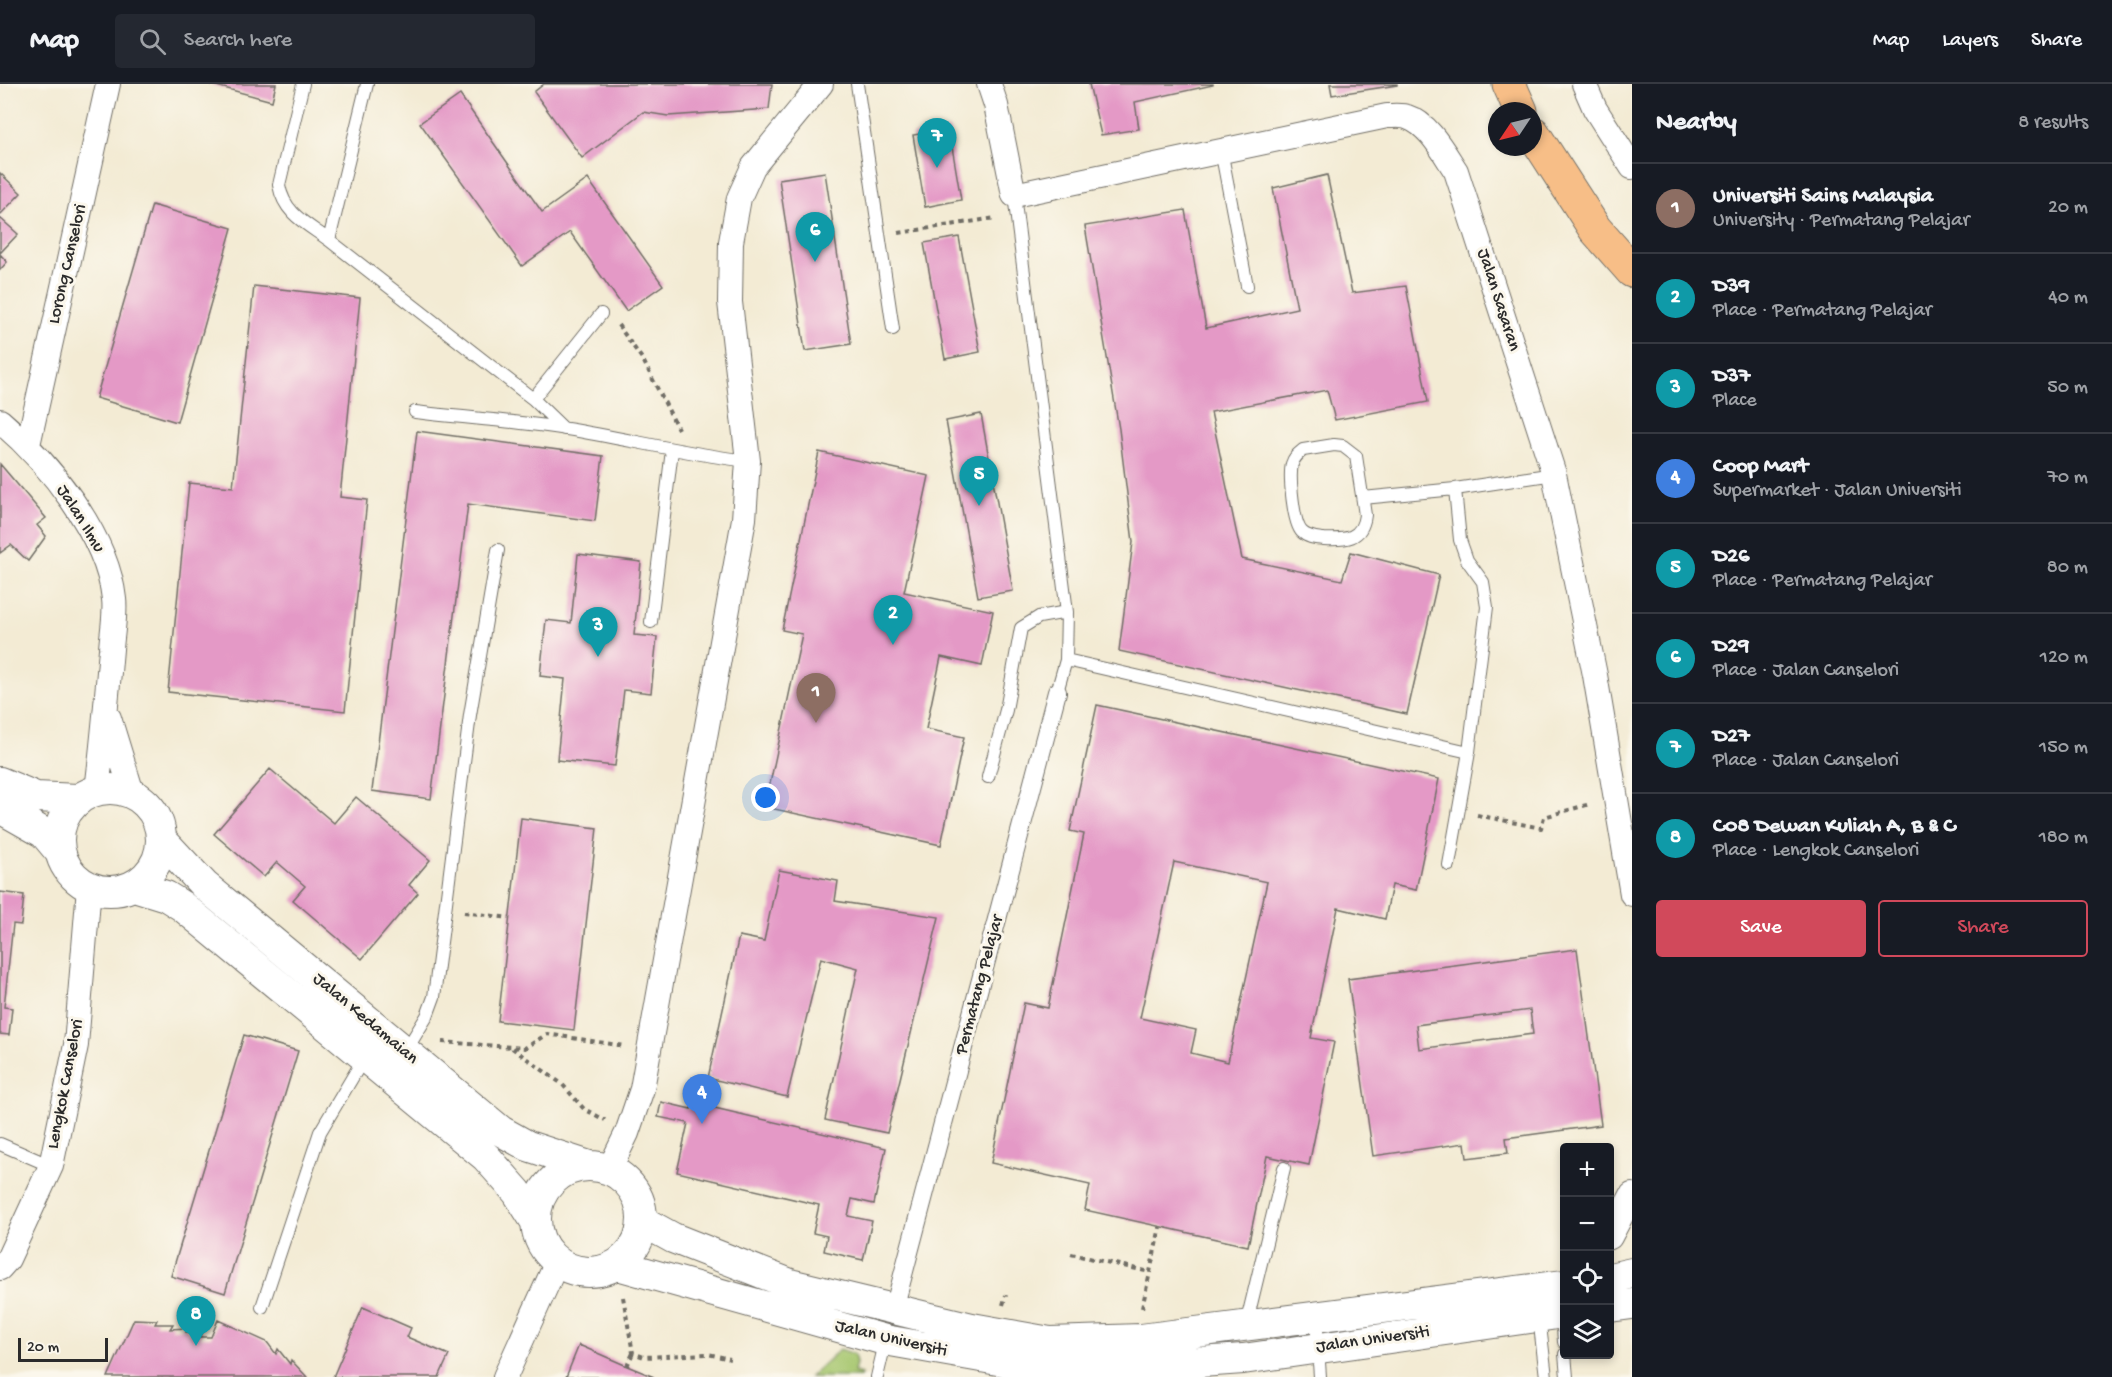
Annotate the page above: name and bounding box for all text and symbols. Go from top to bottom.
search box [115,14,535,68]
text: Map [30,25,79,58]
icon: search [136,25,169,58]
text: Search here [184,28,292,54]
text: Map [1873,29,1909,54]
text: Layers [1942,29,1998,54]
text: Share [2031,29,2082,54]
north arrow [1488,102,1542,156]
text: Nearby [1656,108,1737,139]
text: 8 results [2018,112,2088,135]
pin: 7 [918,118,956,168]
text: Universiti Sains Malaysia [1713,184,1933,210]
text: 1 [1671,197,1680,220]
text: 20 m [2048,197,2088,220]
street label: Lorong Canselori [44,202,92,326]
text: University · Permatang Pelajar [1713,210,1970,233]
pin: 6 [796,212,834,262]
street label: Jalan Sasaran [1472,246,1525,354]
text: D39 [1713,274,1750,300]
text: 2 [1671,287,1680,310]
text: 40 m [2048,287,2088,310]
text: Place · Permatang Pelajar [1713,300,1932,323]
text: D37 [1713,364,1750,390]
text: 3 [1670,377,1681,400]
text: 50 m [2047,377,2088,400]
text: Place [1713,390,1757,413]
text: Coop Mart [1713,454,1808,480]
pin: 5 [960,456,998,506]
text: 4 [1671,467,1680,490]
text: 70 m [2047,467,2088,490]
text: Supermarket · Jalan Universiti [1713,480,1962,503]
street label: Jalan Ilmu [51,481,109,557]
text: D26 [1713,544,1749,570]
text: 5 [1670,557,1681,580]
text: 80 m [2047,557,2088,580]
text: Place · Permatang Pelajar [1713,570,1932,593]
pin: 2 [874,596,912,645]
pin: 3 [578,608,618,657]
text: D29 [1713,634,1749,660]
text: 6 [1670,647,1681,670]
text: 120 m [2040,647,2088,670]
text: Place · Jalan Canselori [1713,660,1899,683]
pin: 1 [796,674,836,723]
text: D27 [1713,724,1750,750]
text: 7 [1670,737,1681,760]
text: 150 m [2039,737,2088,760]
text: Place · Jalan Canselori [1713,750,1899,773]
your location [751,783,780,812]
text: C08 Dewan Kuliah A, B & C [1713,814,1955,840]
text: 8 [1670,827,1681,850]
text: 180 m [2039,827,2088,850]
text: Place · Lengkok Canselori [1713,840,1919,863]
button: Save [1656,900,1866,957]
button: Share [1878,900,2088,957]
street label: Permatang Pelajar [951,911,1009,1058]
street label: Jalan Kedamaian [308,969,422,1070]
street label: Lengkok Canselori [43,1017,89,1151]
pin: 4 [682,1074,722,1124]
map controls [1560,1143,1614,1359]
button: + [1560,1143,1614,1197]
button: − [1560,1197,1614,1251]
button: locate [1560,1251,1614,1305]
pin: 8 [176,1296,216,1346]
button: layers [1560,1305,1614,1359]
street label: Jalan Universiti [833,1316,949,1362]
street label: Jalan Universiti [1315,1322,1431,1358]
scale bar [18,1335,108,1362]
text: 20 m [27,1339,59,1358]

